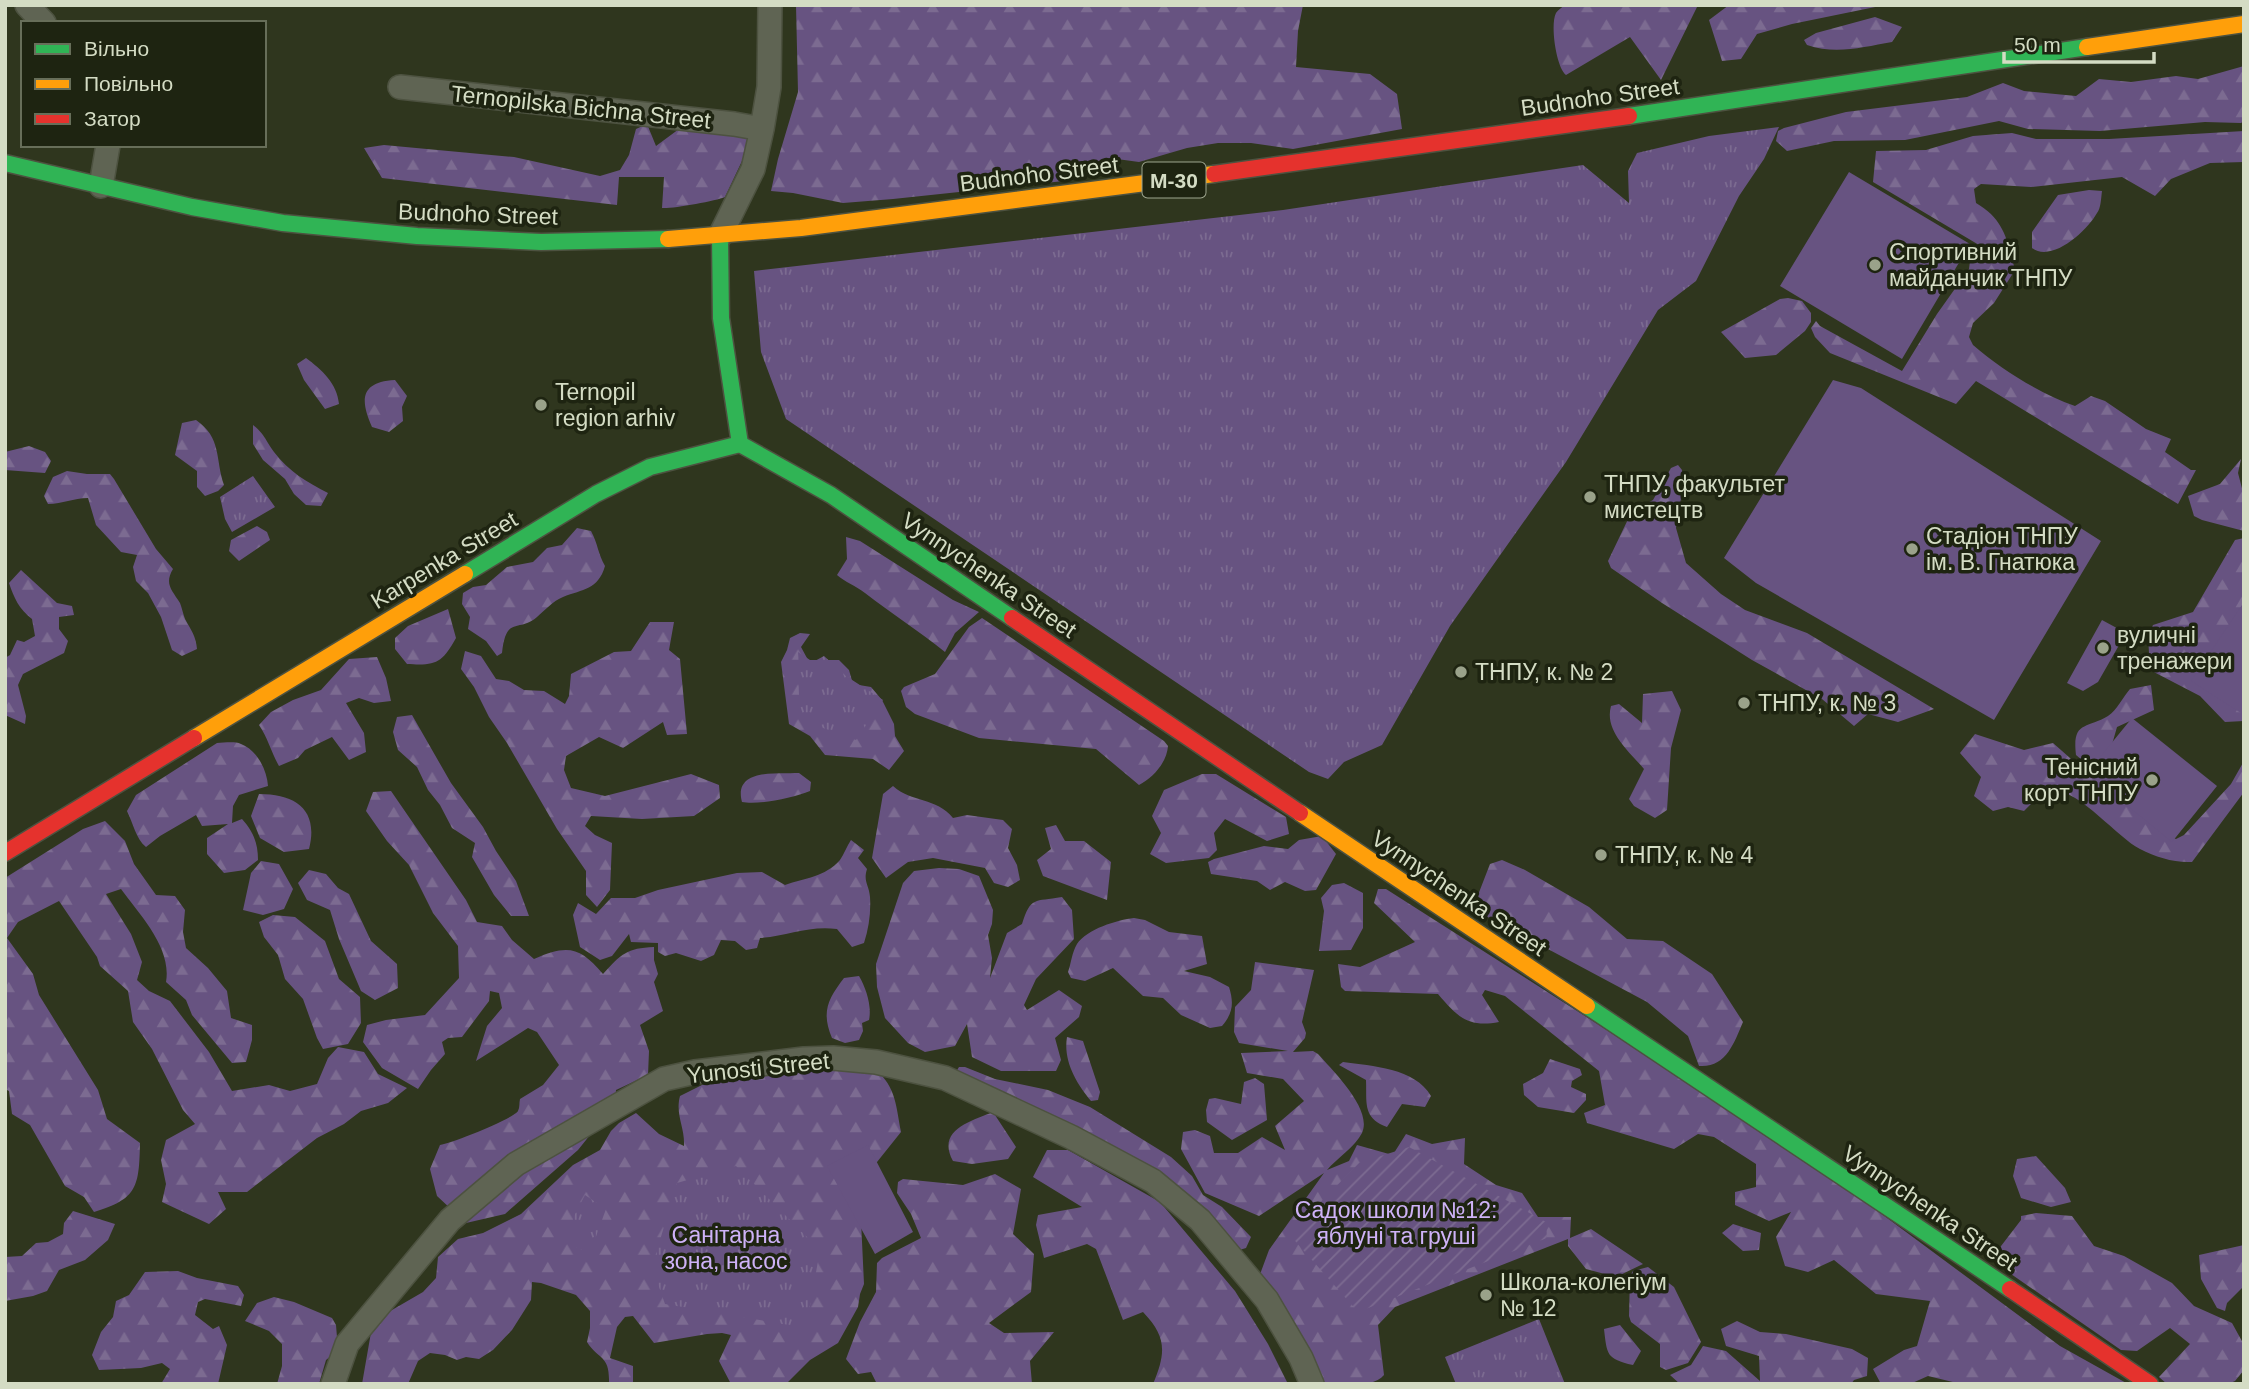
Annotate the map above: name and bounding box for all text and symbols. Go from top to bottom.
legend [21,21,266,147]
scale bar [2004,21,2154,65]
text: 50 m [2014,33,2061,56]
text: Вільно [84,37,149,60]
text: Повільно [84,72,173,95]
street label: Budnoho Street [1519,73,1682,121]
street label: Ternopilska Bichna Street [450,80,713,134]
text: Затор [84,107,141,130]
street label: Budnoho Street [958,151,1121,197]
road number: М-30 [1142,162,1206,198]
street label: Budnoho Street [398,198,559,230]
place label: Спортивний майданчик ТНПУ [1889,239,2073,291]
marker: Спортивний майданчик ТНПУ [1867,257,1883,273]
place label: Ternopil region arhiv [555,379,676,431]
marker: Ternopil region arhiv [533,397,549,413]
place label: ТНПУ, факультет мистецтв [1604,471,1785,523]
marker: ТНПУ, факультет мистецтв [1582,489,1598,505]
street label: Karpenka Street [366,506,522,614]
street label: Vynnychenka Street [897,507,1082,643]
place label: Стадіон ТНПУ ім. В. Гнатюка [1926,523,2078,575]
marker: Стадіон ТНПУ ім. В. Гнатюка [1904,541,1920,557]
place label: вуличні тренажери [2117,622,2232,674]
marker: вуличні тренажери [2095,640,2111,656]
place label: ТНПУ, к. № 2 [1475,659,1613,685]
marker: ТНПУ, к. № 2 [1453,664,1469,680]
place label: ТНПУ, к. № 3 [1758,690,1896,716]
marker: ТНПУ, к. № 3 [1736,695,1752,711]
place label: Тенісний корт ТНПУ [2024,754,2138,806]
marker: Тенісний корт ТНПУ [2144,772,2160,788]
street label: Vynnychenka Street [1367,825,1552,961]
place label: ТНПУ, к. № 4 [1615,842,1753,868]
marker: ТНПУ, к. № 4 [1593,847,1609,863]
street label: Yunosti Street [685,1048,831,1088]
street label: Vynnychenka Street [1838,1140,2023,1276]
park label: Садок школи №12: яблуні та груші [1295,1197,1497,1249]
park label: Санітарна зона, насос [665,1222,787,1274]
place label: Школа-колегіум № 12 [1500,1269,1667,1321]
marker: Школа-колегіум № 12 [1478,1287,1494,1303]

